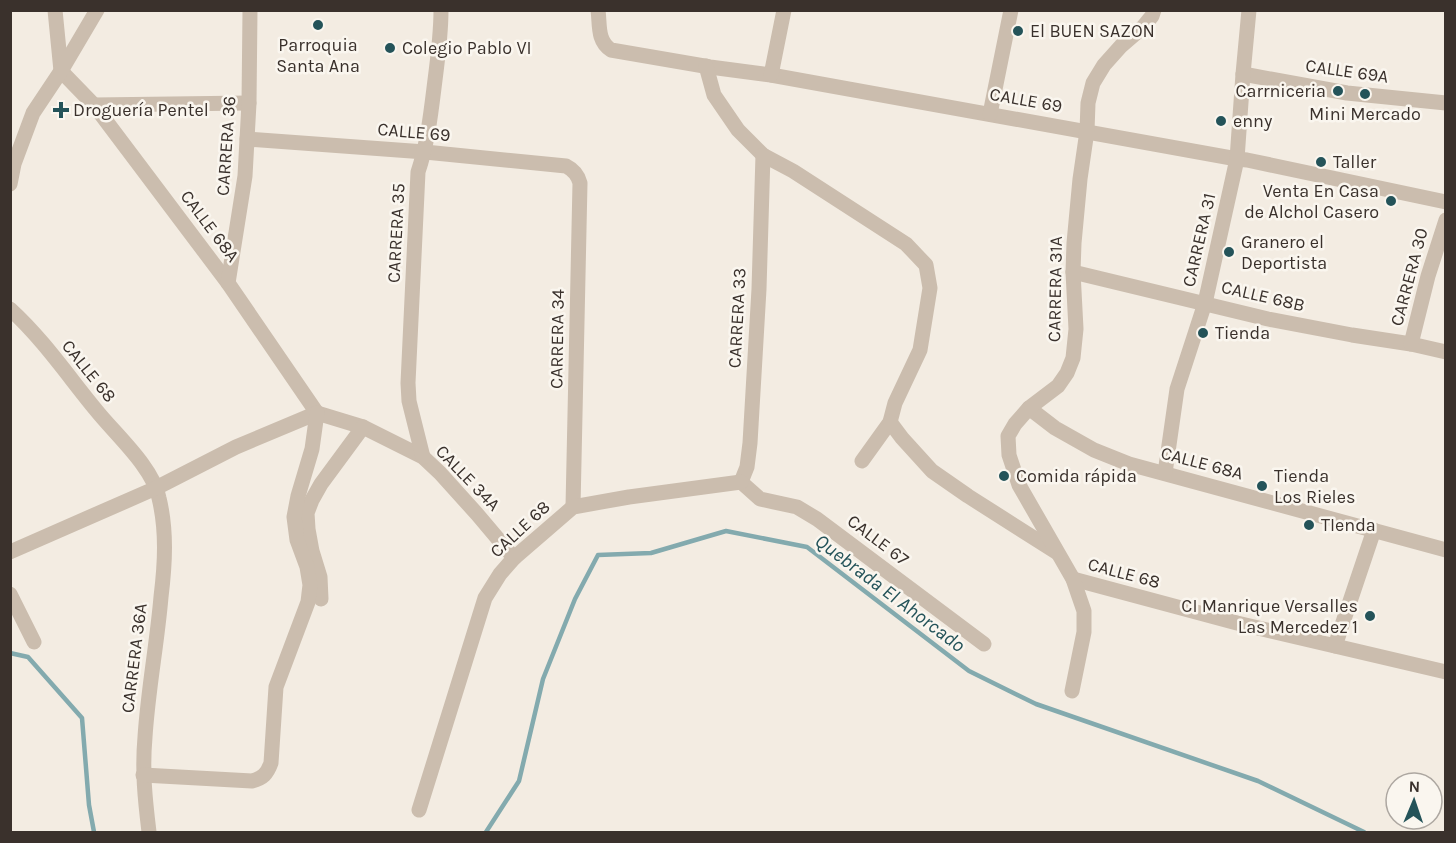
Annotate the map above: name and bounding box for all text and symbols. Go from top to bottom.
marker: Parroquia Santa Ana [311,18,325,32]
place label: El BUEN SAZON [1030,20,1155,42]
marker: El BUEN SAZON [1011,24,1025,38]
place label: Parroquia Santa Ana [276,34,360,77]
place label: Colegio Pablo VI [402,37,532,59]
marker: Colegio Pablo VI [383,41,397,55]
street label: CALLE 69A [1304,54,1390,88]
place label: Carrniceria [1236,80,1326,102]
street label: CALLE 69 [988,83,1064,117]
marker: Carrniceria [1331,84,1345,98]
marker: Mini Mercado [1358,87,1372,101]
street label: CARRERA 36 [212,95,240,197]
place label: Droguería Pentel [73,99,209,121]
marker: Droguería Pentel [54,103,68,117]
place label: Mini Mercado [1309,103,1421,125]
place label: enny [1233,110,1273,132]
marker: enny [1214,114,1228,128]
street label: CALLE 69 [377,118,451,146]
place label: Taller [1333,151,1377,173]
marker: Taller [1314,155,1328,169]
place label: Venta En Casa de Alchol Casero [1244,180,1379,223]
street label: CARRERA 35 [382,183,410,283]
street label: CALLE 68A [176,186,244,266]
street label: CARRERA 31 [1178,191,1220,289]
marker: Venta En Casa de Alchol Casero [1384,194,1398,208]
street label: CARRERA 30 [1385,226,1433,328]
place label: Granero el Deportista [1241,231,1327,274]
street label: CARRERA 31A [1043,236,1067,342]
marker: Granero el Deportista [1222,245,1236,259]
street label: CARRERA 33 [723,267,751,369]
street label: CALLE 68B [1219,276,1307,316]
street label: CARRERA 34 [545,289,569,389]
place label: Tienda [1215,322,1270,344]
marker: Tienda [1196,326,1210,340]
street label: CALLE 68 [57,335,121,407]
street label: CALLE 34A [431,440,505,516]
street label: CALLE 68A [1158,441,1246,485]
place label: Comida rápida [1016,465,1137,487]
place label: Tienda Los Rieles [1274,465,1355,508]
marker: Comida rápida [997,469,1011,483]
marker: Tienda Los Rieles [1255,479,1269,493]
street label: CALLE 68 [485,496,555,562]
street label: CALLE 67 [843,510,914,571]
place label: TIenda [1321,514,1376,536]
marker: TIenda [1302,518,1316,532]
water label: Quebrada El Ahorcado [811,529,970,657]
street label: CALLE 68 [1085,553,1163,593]
place label: CI Manrique Versalles Las Mercedez 1 [1181,595,1358,638]
street label: CARRERA 36A [116,602,152,714]
marker: CI Manrique Versalles Las Mercedez 1 [1363,609,1377,623]
north arrow [1384,771,1444,831]
text: N [1408,777,1421,796]

